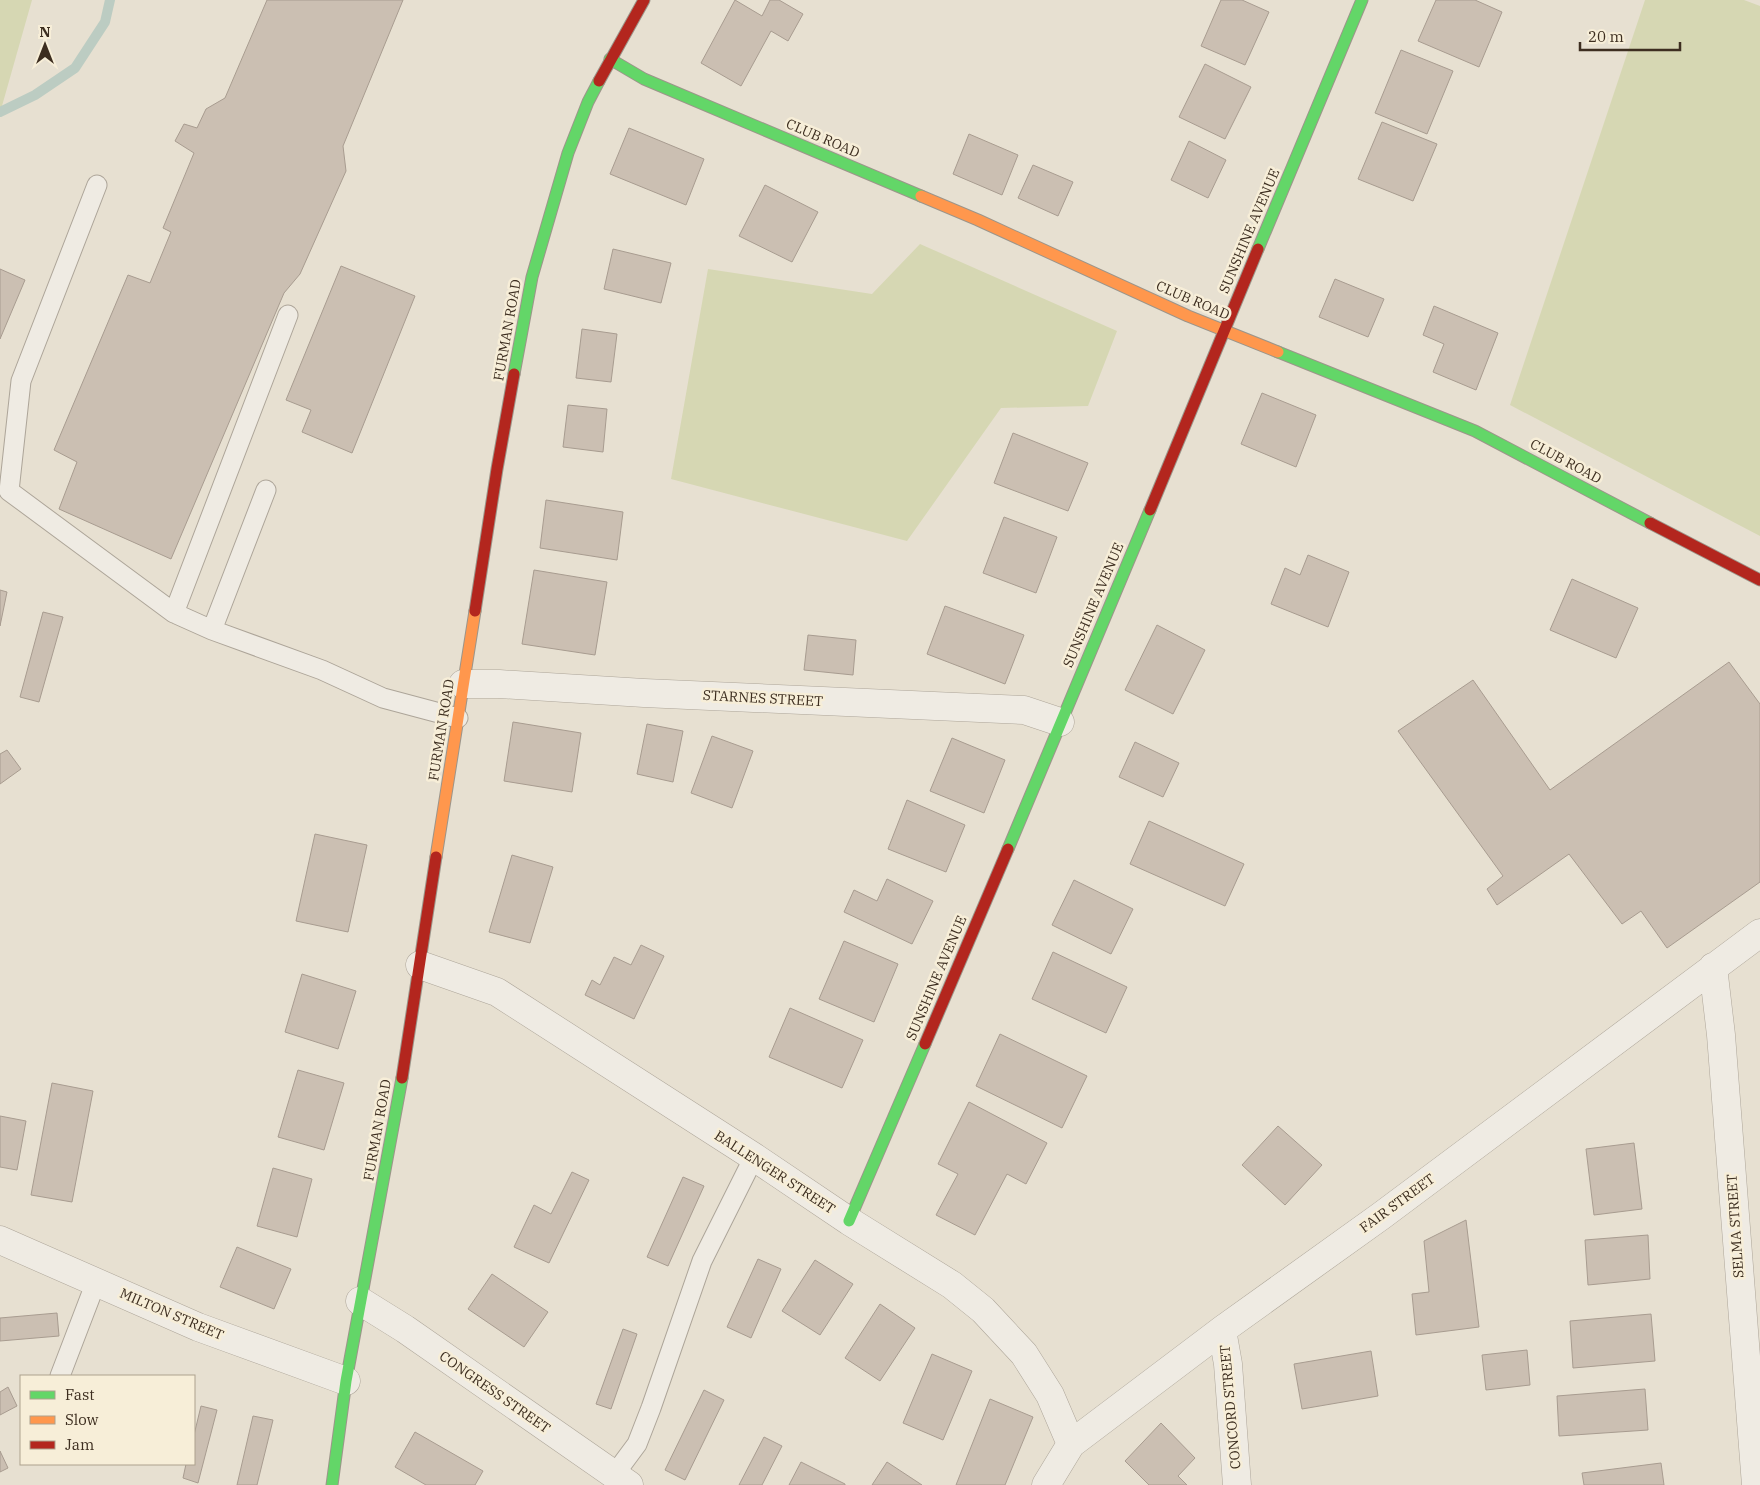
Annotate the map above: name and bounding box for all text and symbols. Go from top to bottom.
north arrow [20,20,70,70]
scale bar [1580,20,1680,52]
text: N [39,23,51,41]
text: 20 m [1588,27,1624,46]
street label: CLUB ROAD [783,114,863,162]
street label: SUNSHINE AVENUE [1215,166,1283,296]
street label: CLUB ROAD [1153,276,1233,324]
street label: FURMAN ROAD [489,278,525,382]
street label: CLUB ROAD [1527,435,1605,487]
street label: SUNSHINE AVENUE [1059,540,1127,670]
street label: FURMAN ROAD [424,678,458,782]
street label: STARNES STREET [702,686,824,710]
street label: SUNSHINE AVENUE [902,913,970,1043]
street label: FURMAN ROAD [359,1078,395,1182]
street label: BALLENGER STREET [711,1126,839,1218]
street label: FAIR STREET [1356,1170,1438,1236]
street label: SELMA STREET [1722,1173,1748,1279]
street label: MILTON STREET [117,1284,227,1344]
street label: CONCORD STREET [1216,1344,1244,1470]
street label: CONGRESS STREET [436,1347,554,1437]
legend [20,1375,195,1465]
text: Fast [65,1385,95,1404]
text: Slow [65,1410,99,1429]
text: Jam [65,1435,94,1454]

